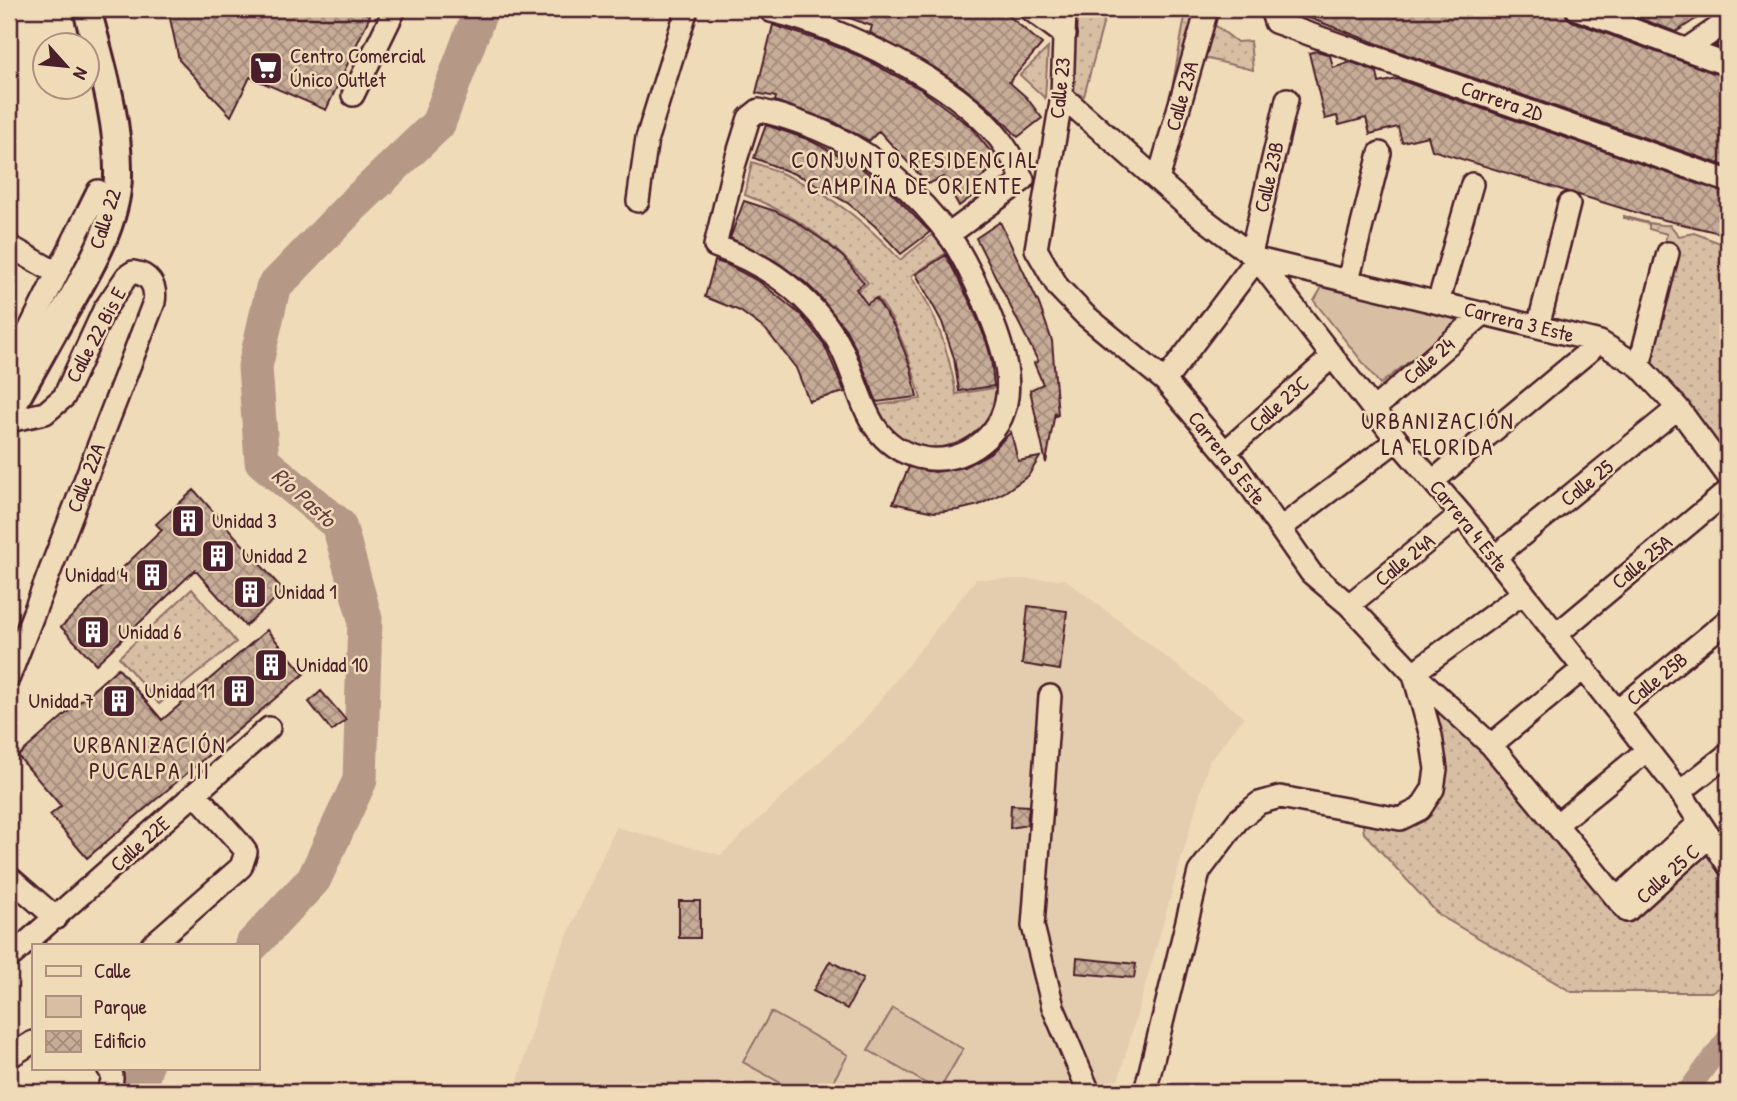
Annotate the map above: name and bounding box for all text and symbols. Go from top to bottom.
north arrow [32,32,102,102]
place label: Centro Comercial Único Outlet [290,41,426,94]
supermarket icon: Centro Comercial Único Outlet [247,49,285,87]
street label: Calle 23 [1042,56,1077,120]
street label: Calle 23A [1158,58,1205,134]
text: N [67,63,95,84]
street label: Carrera 2D [1457,73,1547,128]
street label: Calle 23B [1246,139,1291,215]
district label: CONJUNTO RESIDENCIAL CAMPIÑA DE ORIENTE [791,144,1039,201]
street label: Calle 22 [81,185,128,253]
street label: Calle 22 Bis E [58,282,133,387]
street label: Carrera 3 Este [1461,294,1577,349]
street label: Calle 24 [1397,330,1461,391]
street label: Calle 23C [1242,369,1315,439]
street label: Carrera 5 Este [1181,405,1273,511]
district label: URBANIZACIÓN LA FLORIDA [1361,405,1515,462]
street label: Calle 22A [59,439,112,517]
street label: Calle 25 [1554,452,1619,513]
water label: Río Pasto [266,460,344,535]
street label: Carrera 4 Este [1423,473,1516,578]
building icon: Unidad 3 [169,502,207,540]
place label: Unidad 3 [212,506,277,535]
street label: Calle 24A [1368,526,1441,593]
street label: Calle 25A [1605,528,1678,596]
building icon: Unidad 2 [199,537,237,575]
place label: Unidad 2 [242,541,307,570]
building icon: Unidad 4 [133,556,171,594]
place label: Unidad 4 [65,560,128,589]
building icon: Unidad 1 [231,573,269,611]
place label: Unidad 1 [274,577,337,606]
building icon: Unidad 6 [74,613,112,651]
place label: Unidad 6 [118,617,182,646]
street label: Calle 25B [1620,645,1694,712]
building icon: Unidad 10 [252,646,290,684]
place label: Unidad 10 [296,650,368,679]
building icon: Unidad 11 [220,672,258,710]
place label: Unidad 11 [145,676,215,705]
building icon: Unidad 7 [100,682,138,720]
place label: Unidad 7 [28,686,94,715]
district label: URBANIZACIÓN PUCALPA III [73,729,227,786]
street label: Calle 22E [104,809,176,878]
street label: Calle 25 C [1629,837,1706,910]
legend [32,944,259,1070]
text: Calle [94,956,131,985]
text: Parque [94,992,147,1021]
text: Edificio [94,1026,146,1055]

